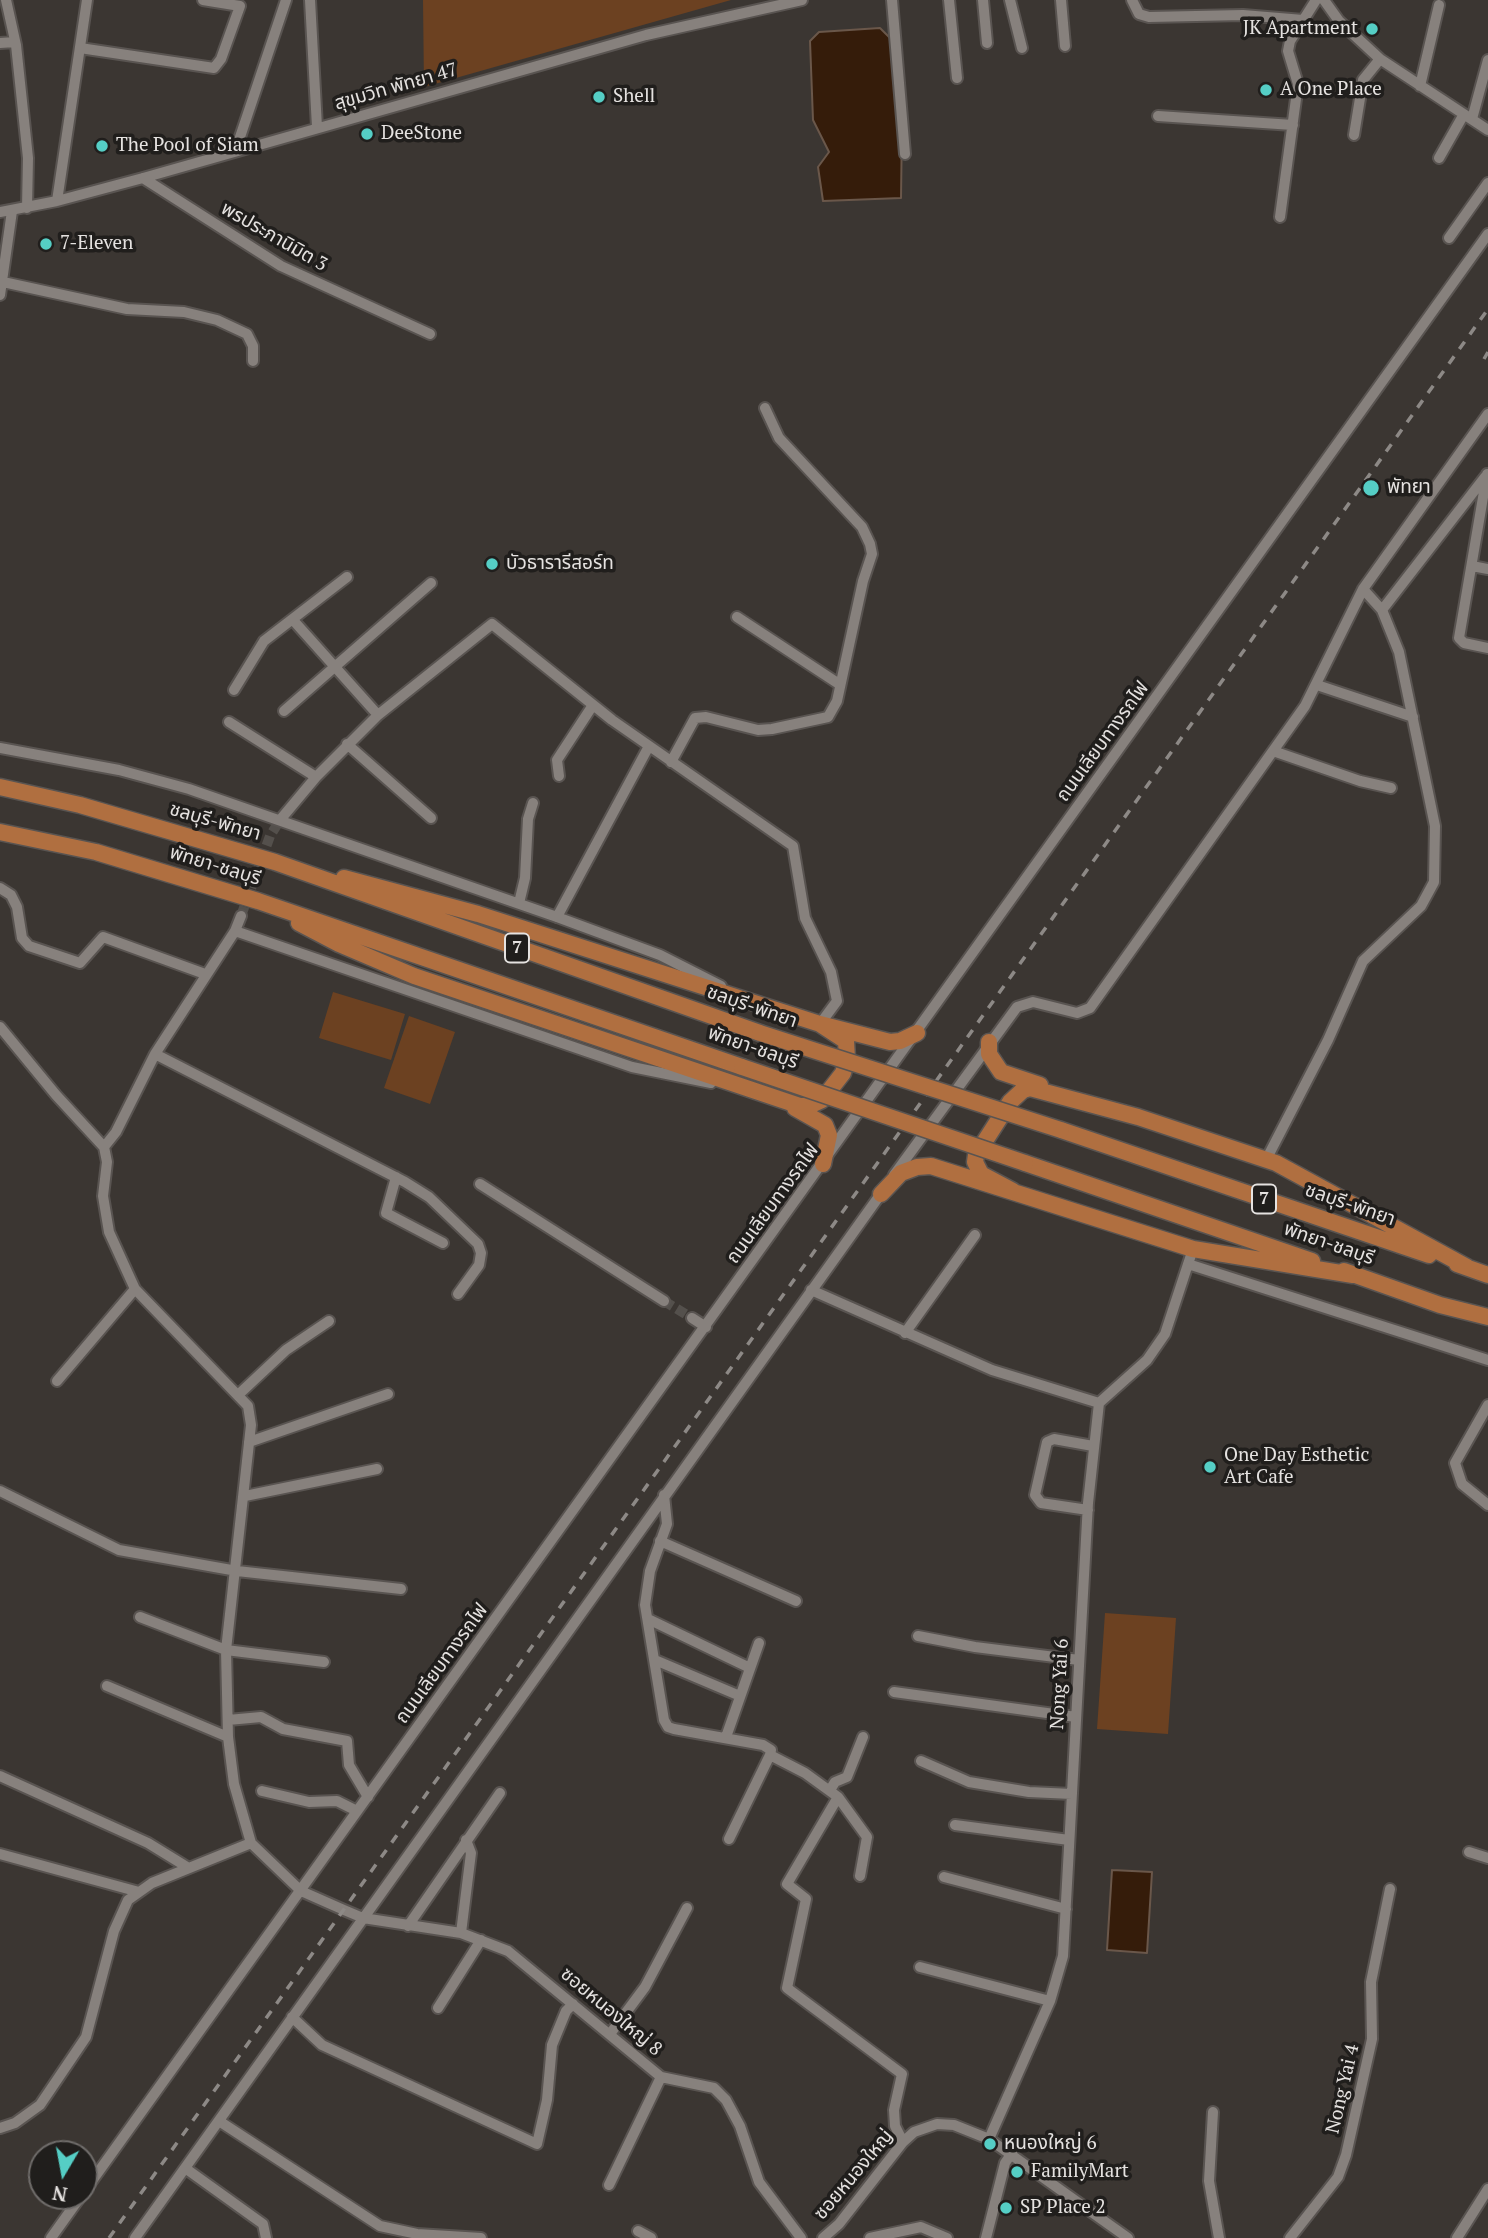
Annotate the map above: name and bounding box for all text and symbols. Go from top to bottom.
place label: JK Apartment [1243,18,1358,40]
marker: JK Apartment [1364,21,1380,37]
street label: สุขุมวิท พัทยา 47 [332,59,460,115]
place label: A One Place [1280,79,1382,101]
marker: A One Place [1258,82,1274,98]
place label: Shell [613,86,655,108]
marker: Shell [591,89,607,105]
place label: DeeStone [381,123,462,145]
marker: DeeStone [359,126,375,142]
place label: The Pool of Siam [116,135,259,157]
marker: The Pool of Siam [94,138,110,154]
street label: พรประภานิมิต 3 [217,197,331,277]
place label: 7-Eleven [60,233,133,255]
marker: 7-Eleven [38,236,54,252]
place label: พัทยา [1387,477,1431,499]
marker: พัทยา [1361,478,1381,498]
place label: บัวธารารีสอร์ท [506,553,614,575]
marker: บัวธารารีสอร์ท [484,556,500,572]
street label: ถนนเลียบทางรถไฟ [1052,678,1154,806]
street label: ชลบุรี-พัทยา [167,798,263,846]
street label: พัทยา-ชลบุรี [167,841,263,891]
road number: 7 [505,933,529,962]
street label: ชลบุรี-พัทยา [704,981,800,1033]
street label: พัทยา-ชลบุรี [705,1022,801,1074]
street label: ถนนเลียบทางรถไฟ [722,1140,824,1268]
street label: ชลบุรี-พัทยา [1302,1179,1398,1231]
road number: 7 [1252,1184,1276,1214]
street label: พัทยา-ชลบุรี [1281,1218,1377,1270]
place label: One Day Esthetic Art Cafe [1224,1445,1369,1489]
marker: One Day Esthetic Art Cafe [1202,1459,1218,1475]
street label: ถนนเลียบทางรถไฟ [391,1600,493,1728]
street label: Nong Yai 6 [1046,1638,1074,1730]
street label: ซอยหนองใหญ่ 8 [556,1963,666,2061]
street label: Nong Yai 4 [1322,2042,1364,2136]
street label: ซอยหนองใหญ่ [810,2125,898,2225]
place label: หนองใหญ่ 6 [1004,2133,1097,2155]
marker: หนองใหญ่ 6 [982,2136,998,2152]
north arrow [28,2140,98,2210]
place label: FamilyMart [1031,2161,1129,2183]
marker: FamilyMart [1009,2164,1025,2180]
text: N [50,2181,69,2208]
place label: SP Place 2 [1020,2197,1106,2219]
marker: SP Place 2 [998,2200,1014,2216]

